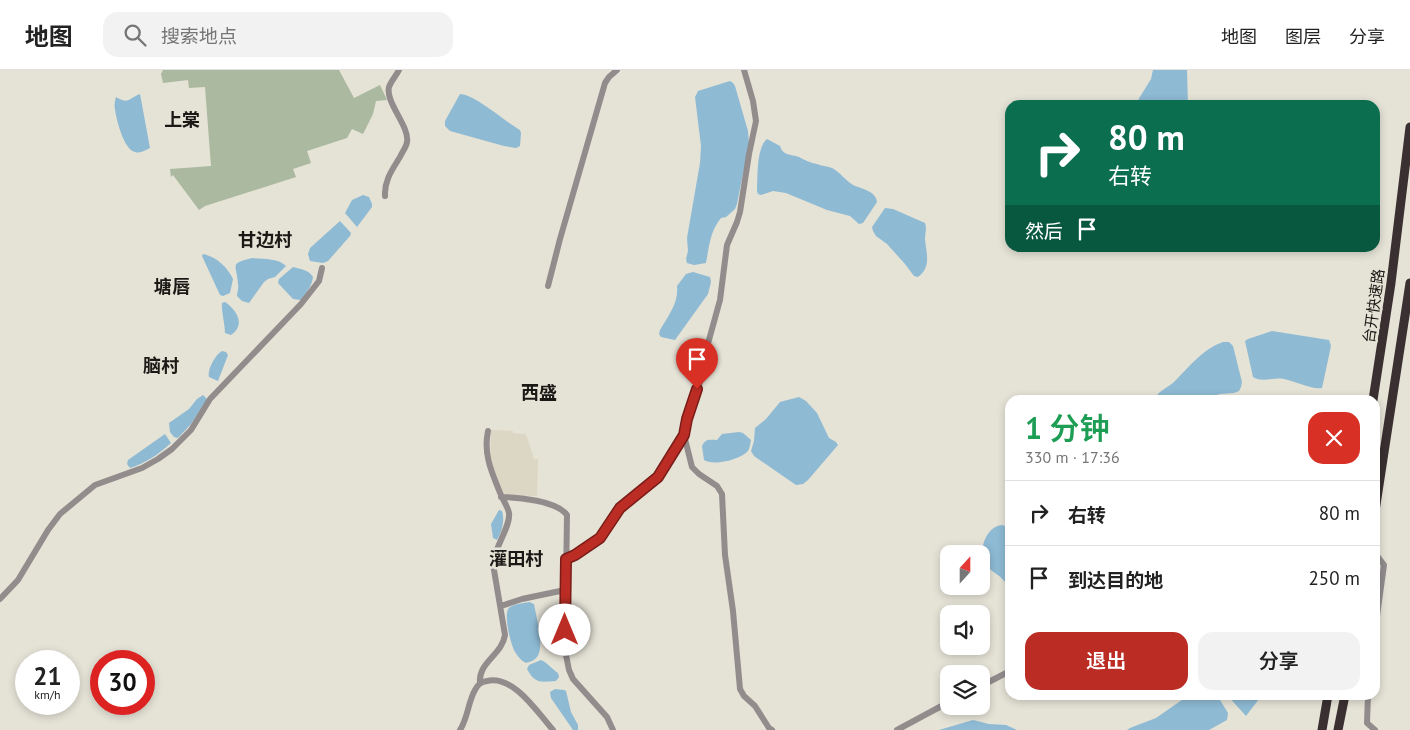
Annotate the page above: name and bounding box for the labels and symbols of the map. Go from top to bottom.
district label: 上棠 [164,108,200,131]
district label: 甘边村 [238,228,292,251]
street label: 台开快速路 [1359,267,1388,344]
district label: 塘唇 [154,275,190,298]
pin [676,338,718,389]
district label: 脑村 [143,354,179,377]
district label: 西盛 [521,381,557,404]
north arrow [940,545,990,595]
district label: 灌田村 [489,547,543,570]
position arrow [538,603,590,655]
speed limit sign: 30 [90,650,155,715]

